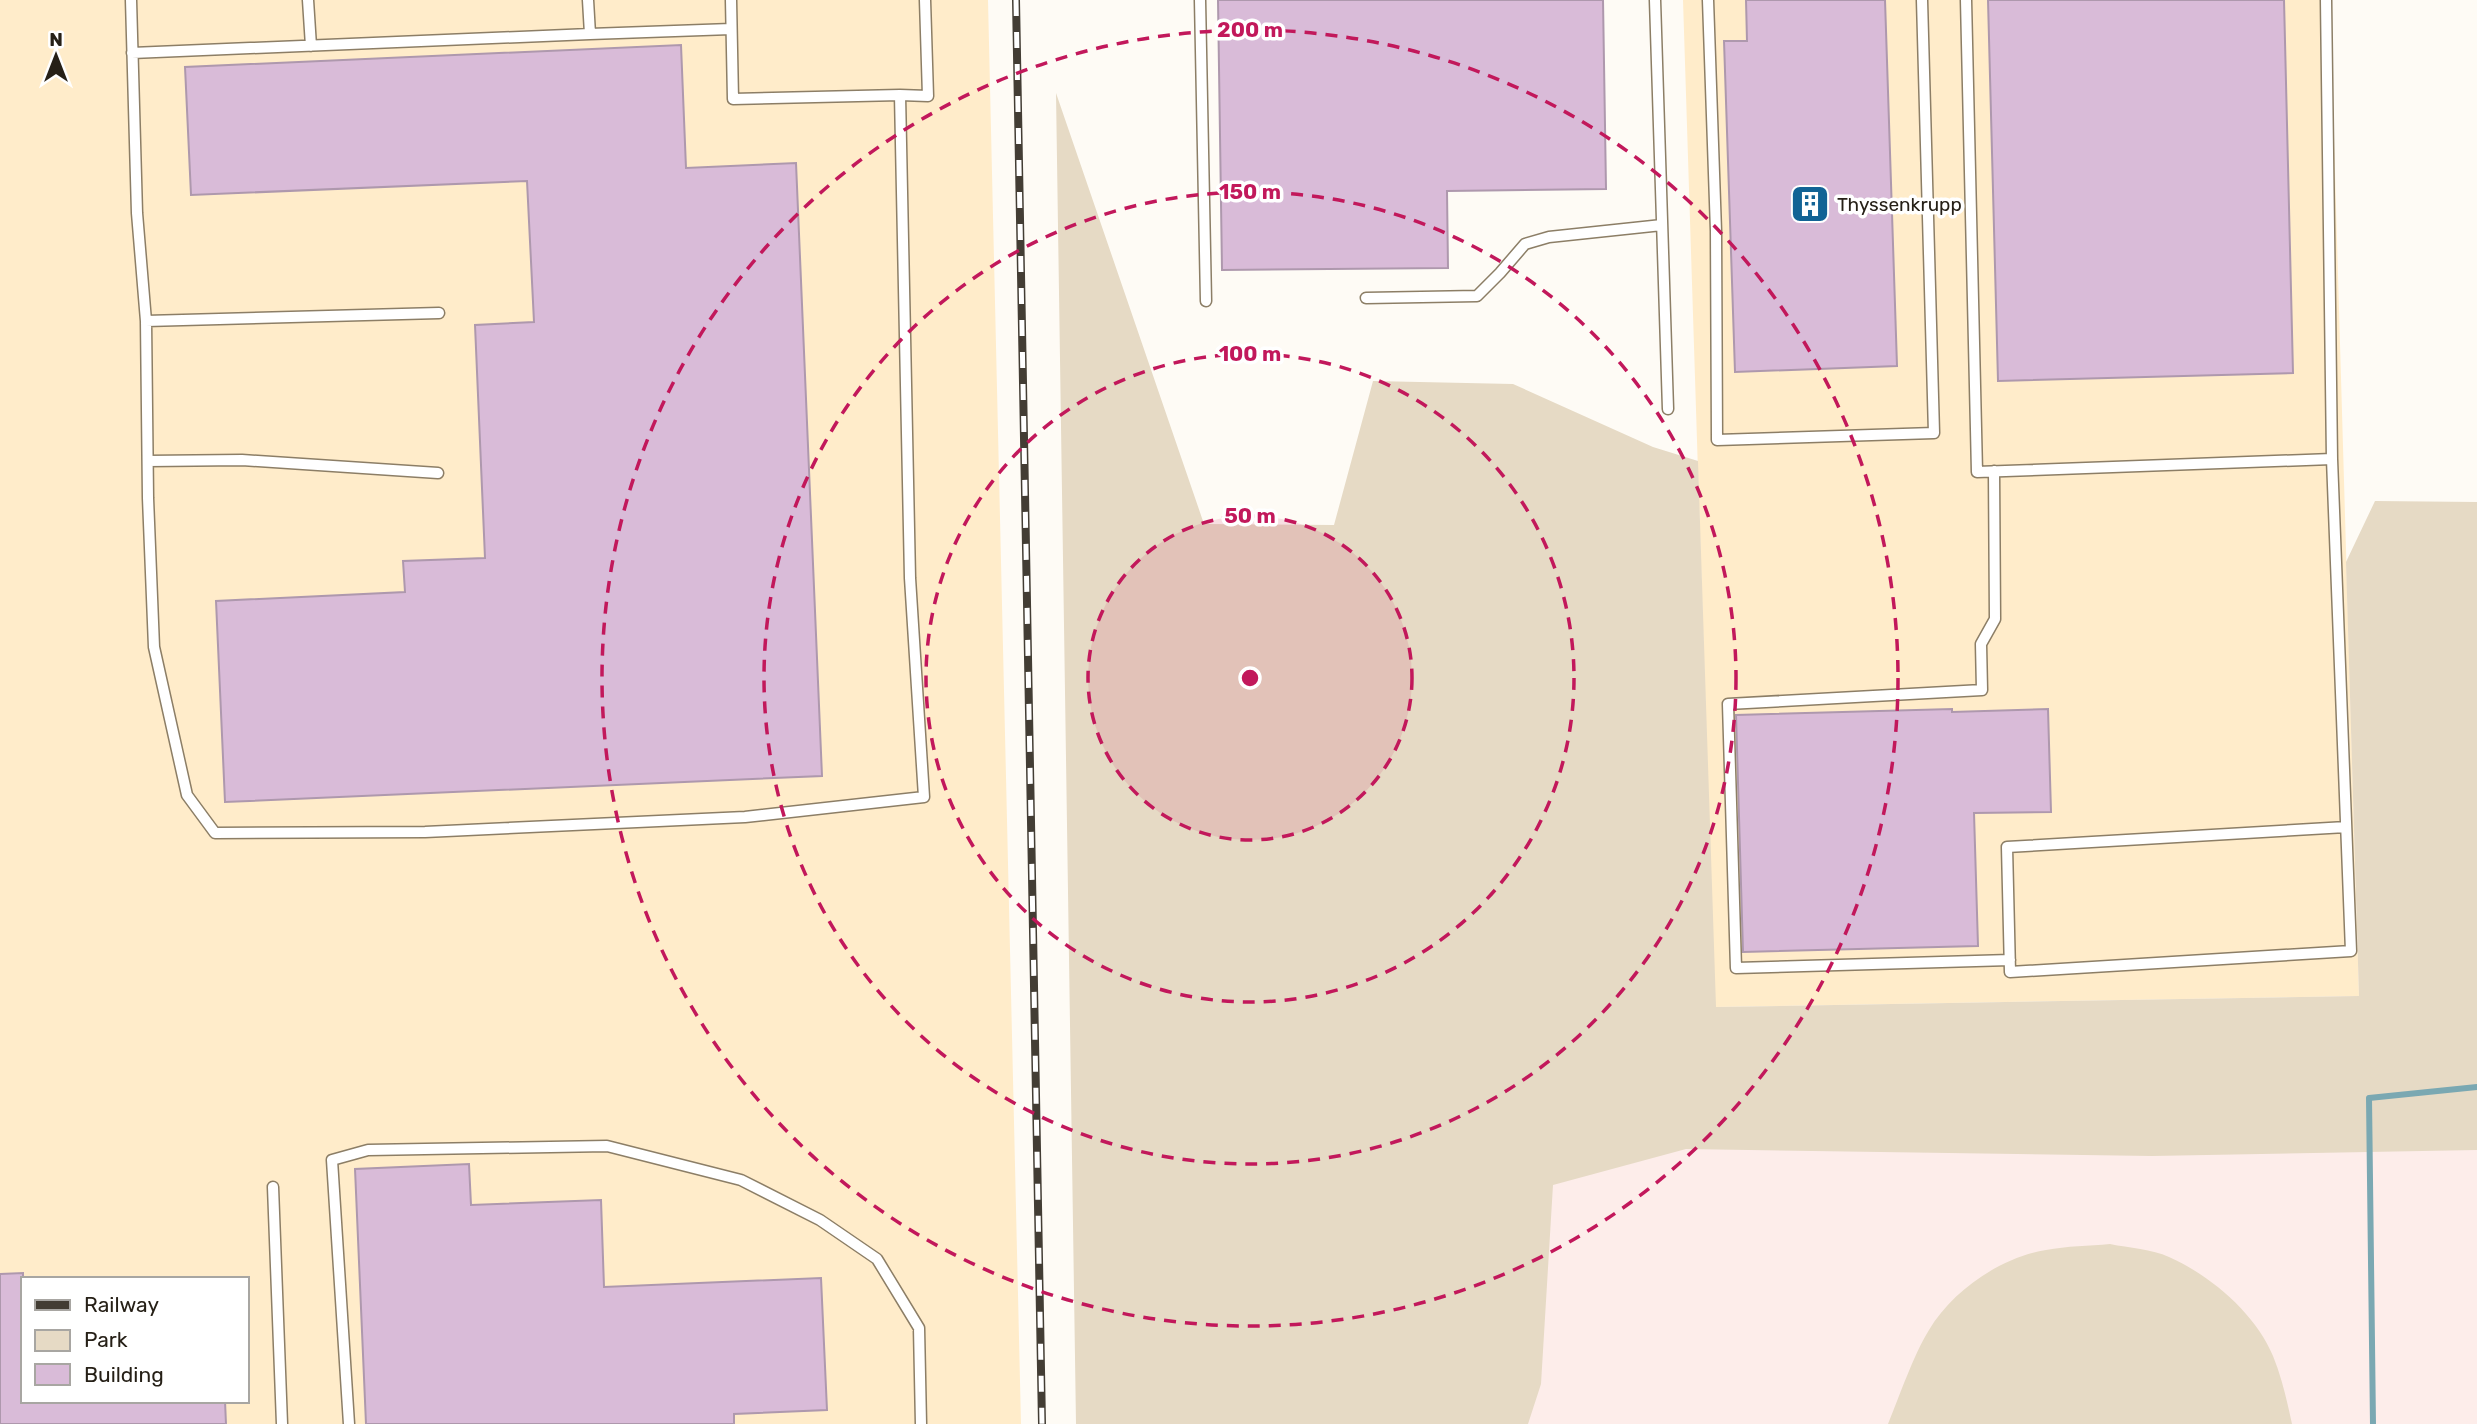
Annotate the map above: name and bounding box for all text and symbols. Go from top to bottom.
text: 200 m [1217,17,1283,42]
north arrow [21,21,91,91]
text: N [49,28,63,51]
text: 150 m [1219,179,1281,204]
building icon: Thyssenkrupp [1789,183,1831,225]
place label: Thyssenkrupp [1837,193,1962,216]
text: 100 m [1219,341,1281,366]
text: 50 m [1224,503,1276,528]
centre of rings [1238,666,1262,690]
legend [21,1277,248,1403]
text: Railway [84,1292,159,1317]
text: Park [84,1327,128,1352]
text: Building [84,1362,164,1387]

